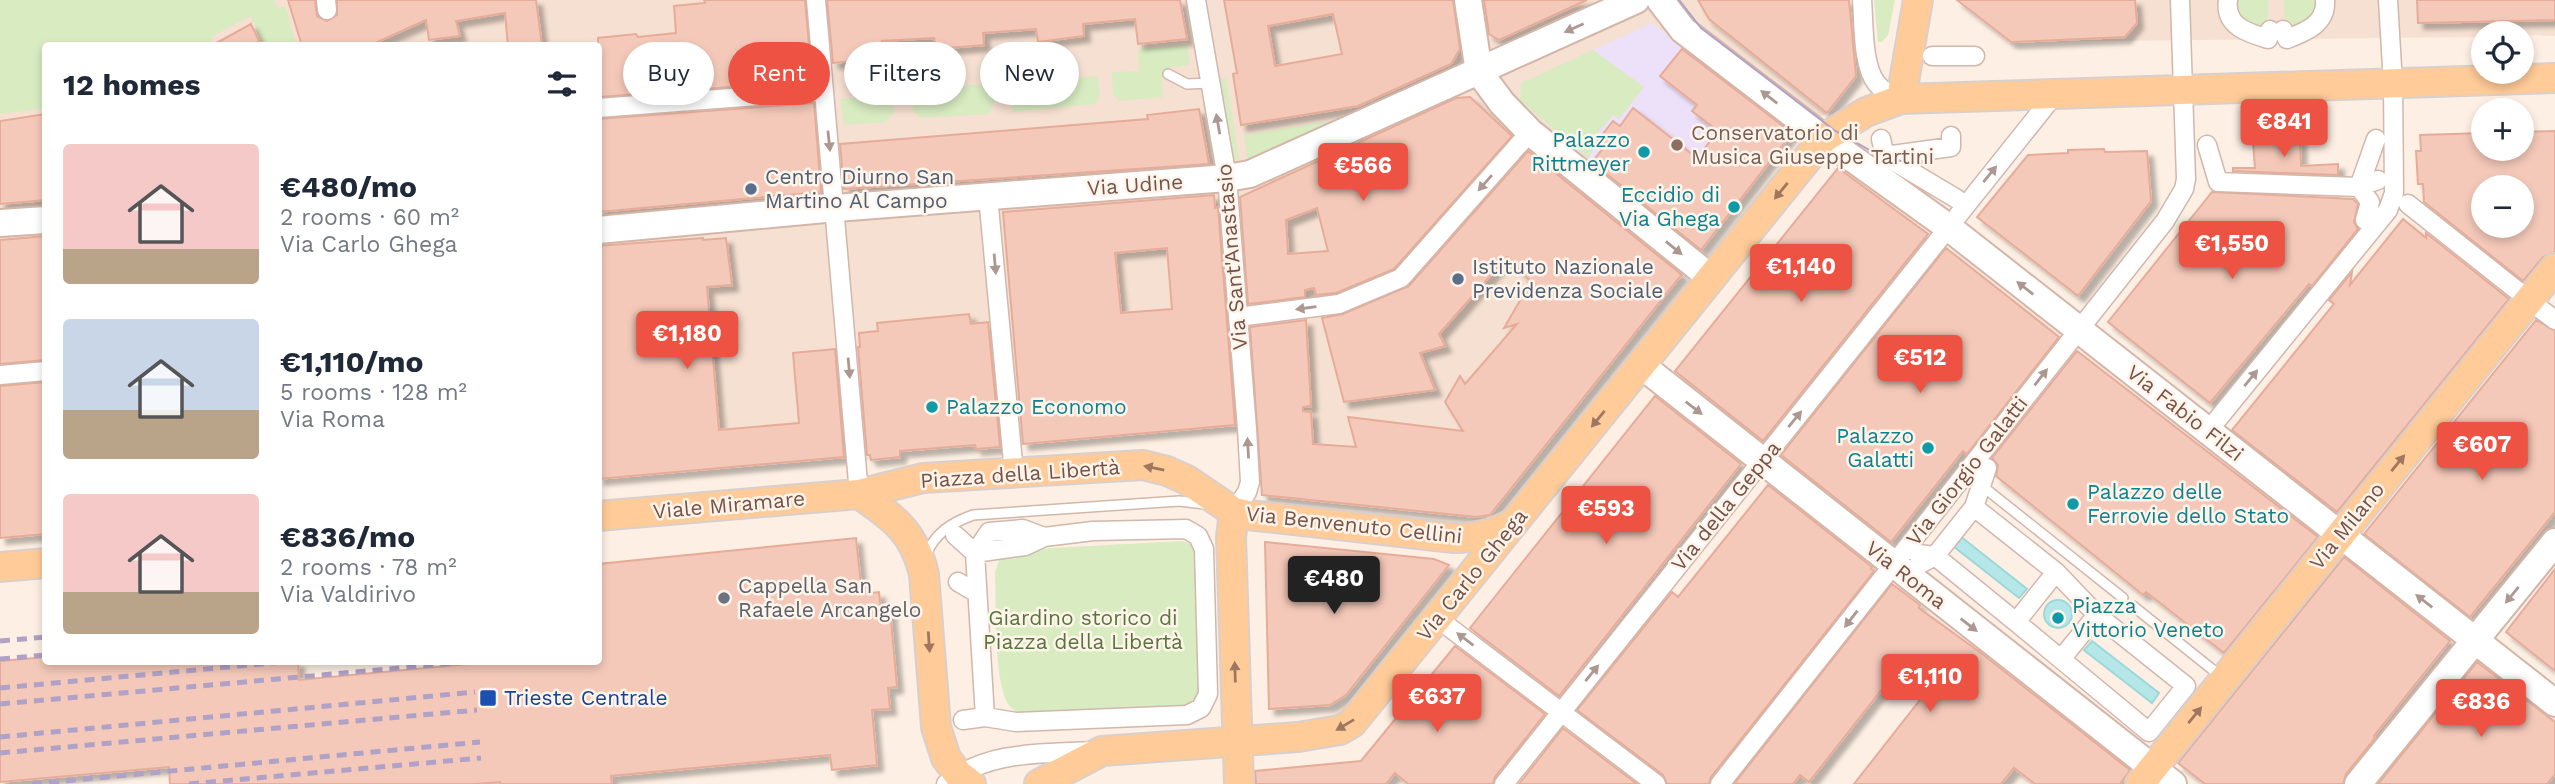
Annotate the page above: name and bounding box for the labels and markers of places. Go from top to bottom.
pin: €841 [2243,100,2325,159]
place label: Conservatorio di Musica Giuseppe Tartini [1691,120,1934,169]
place label: Palazzo Rittmeyer [1531,127,1630,176]
marker: Conservatorio di Musica Giuseppe Tartini [1669,137,1685,153]
pin: €566 [1322,144,1404,203]
marker: Palazzo Rittmeyer [1636,144,1652,160]
place label: Centro Diurno San Martino Al Campo [765,164,954,213]
marker: Centro Diurno San Martino Al Campo [743,181,759,197]
place label: Eccidio di Via Ghega [1619,182,1720,231]
marker: Eccidio di Via Ghega [1726,199,1742,215]
pin: €1,550 [2175,222,2289,281]
pin: €1,140 [1744,244,1858,304]
place label: Istituto Nazionale Previdenza Sociale [1472,254,1663,303]
marker: Istituto Nazionale Previdenza Sociale [1450,271,1466,287]
pin: €1,180 [630,312,744,371]
pin: €512 [1879,336,1961,395]
place label: Palazzo Economo [946,394,1127,419]
marker: Palazzo Economo [924,399,940,415]
pin: €607 [2441,422,2523,482]
place label: Palazzo Galatti [1836,423,1914,472]
marker: Palazzo Galatti [1920,440,1936,456]
place label: Palazzo delle Ferrovie dello Stato [2087,479,2289,528]
pin: €593 [1565,486,1647,546]
marker: Palazzo delle Ferrovie dello Stato [2065,496,2081,512]
pin: €480 [1293,556,1375,616]
place label: Cappella San Rafaele Arcangelo [738,573,921,622]
marker: Cappella San Rafaele Arcangelo [716,590,732,606]
place label: Piazza Vittorio Veneto [2072,593,2224,642]
marker: Piazza Vittorio Veneto [2050,610,2066,626]
pin: €1,110 [1873,654,1987,714]
pin: €637 [1396,674,1478,734]
pin: €836 [2440,680,2522,739]
place label: Trieste Centrale [504,685,668,710]
marker: Trieste Centrale [478,688,498,708]

